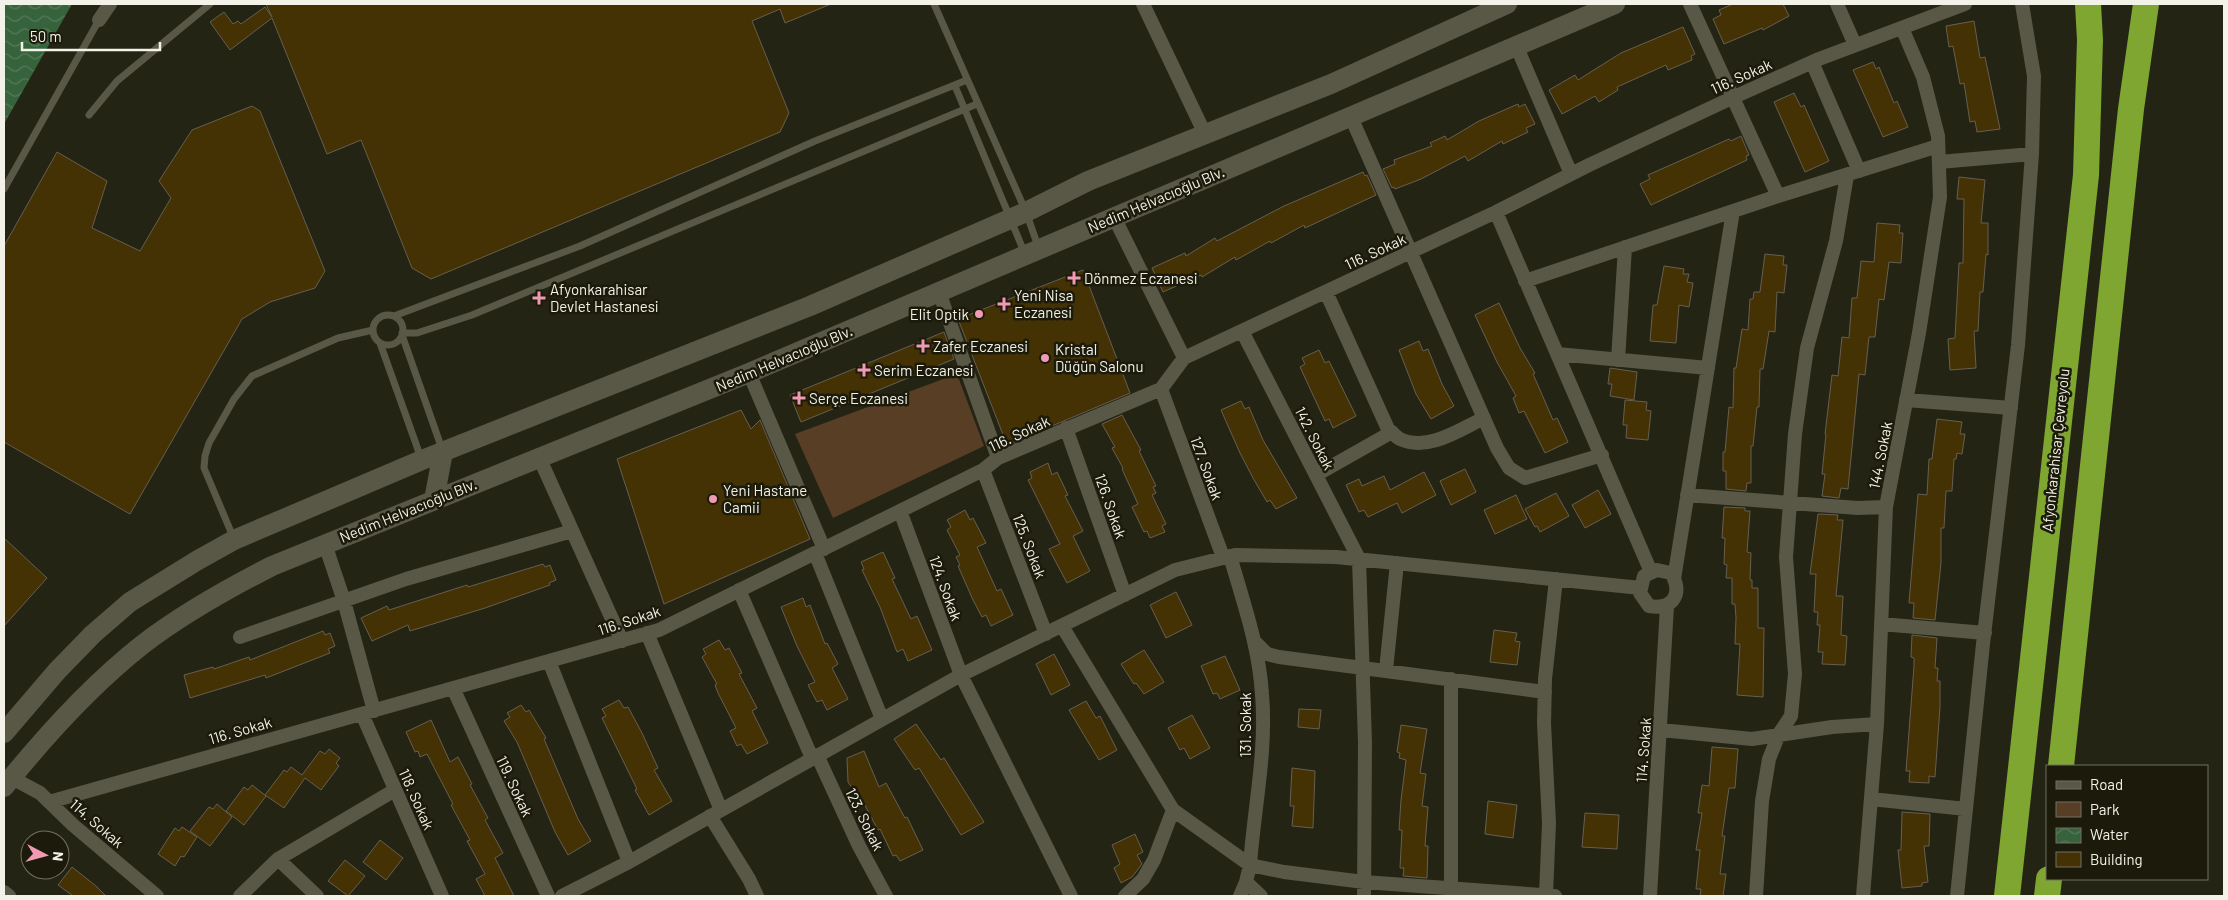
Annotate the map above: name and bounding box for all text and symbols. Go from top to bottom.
scale bar [22,20,160,52]
text: 50 m [30,27,62,45]
street label: 116. Sokak [1708,54,1775,97]
street label: Nedim Helvacıoğlu Blv. [1085,162,1227,236]
street label: 116. Sokak [1342,229,1409,273]
place label: Dönmez Eczanesi [1084,269,1198,287]
marker: Dönmez Eczanesi [1068,272,1080,284]
place label: Afyonkarahisar Devlet Hastanesi [550,280,659,315]
place label: Yeni Nisa Eczanesi [1014,286,1073,321]
marker: Afyonkarahisar Devlet Hastanesi [532,291,546,305]
marker: Yeni Nisa Eczanesi [998,298,1010,310]
place label: Elit Optik [910,305,969,323]
marker: Elit Optik [973,308,985,320]
street label: Nedim Helvacıoğlu Blv. [713,321,855,395]
place label: Zafer Eczanesi [933,337,1028,355]
marker: Zafer Eczanesi [917,340,929,352]
place label: Kristal Düğün Salonu [1055,340,1144,375]
marker: Kristal Düğün Salonu [1039,352,1051,364]
place label: Serim Eczanesi [874,361,974,379]
marker: Serim Eczanesi [858,364,870,376]
street label: Afyonkarahisar Çevreyolu [2037,367,2073,533]
place label: Serçe Eczanesi [809,389,908,407]
marker: Serçe Eczanesi [793,392,805,404]
street label: 142. Sokak [1291,404,1339,473]
street label: 116. Sokak [986,411,1053,455]
street label: 144. Sokak [1865,419,1895,490]
street label: 127. Sokak [1187,434,1227,503]
street label: 126. Sokak [1091,471,1131,541]
street label: Nedim Helvacıoğlu Blv. [337,474,479,546]
place label: Yeni Hastane Camii [723,481,807,516]
marker: Yeni Hastane Camii [707,493,719,505]
street label: 125. Sokak [1009,511,1051,581]
street label: 124. Sokak [926,553,966,624]
street label: 116. Sokak [595,601,663,639]
street label: 131. Sokak [1236,692,1254,757]
street label: 116. Sokak [206,712,274,748]
street label: 114. Sokak [1632,716,1654,783]
street label: 119. Sokak [493,753,537,820]
legend [2046,765,2208,880]
street label: 118. Sokak [396,766,439,833]
text: Road [2090,775,2123,793]
street label: 123. Sokak [842,785,888,854]
street label: 114. Sokak [66,795,128,852]
text: Park [2090,800,2120,818]
text: Water [2090,825,2129,843]
north arrow [20,830,70,880]
text: Building [2090,850,2143,868]
text: N [49,851,67,862]

